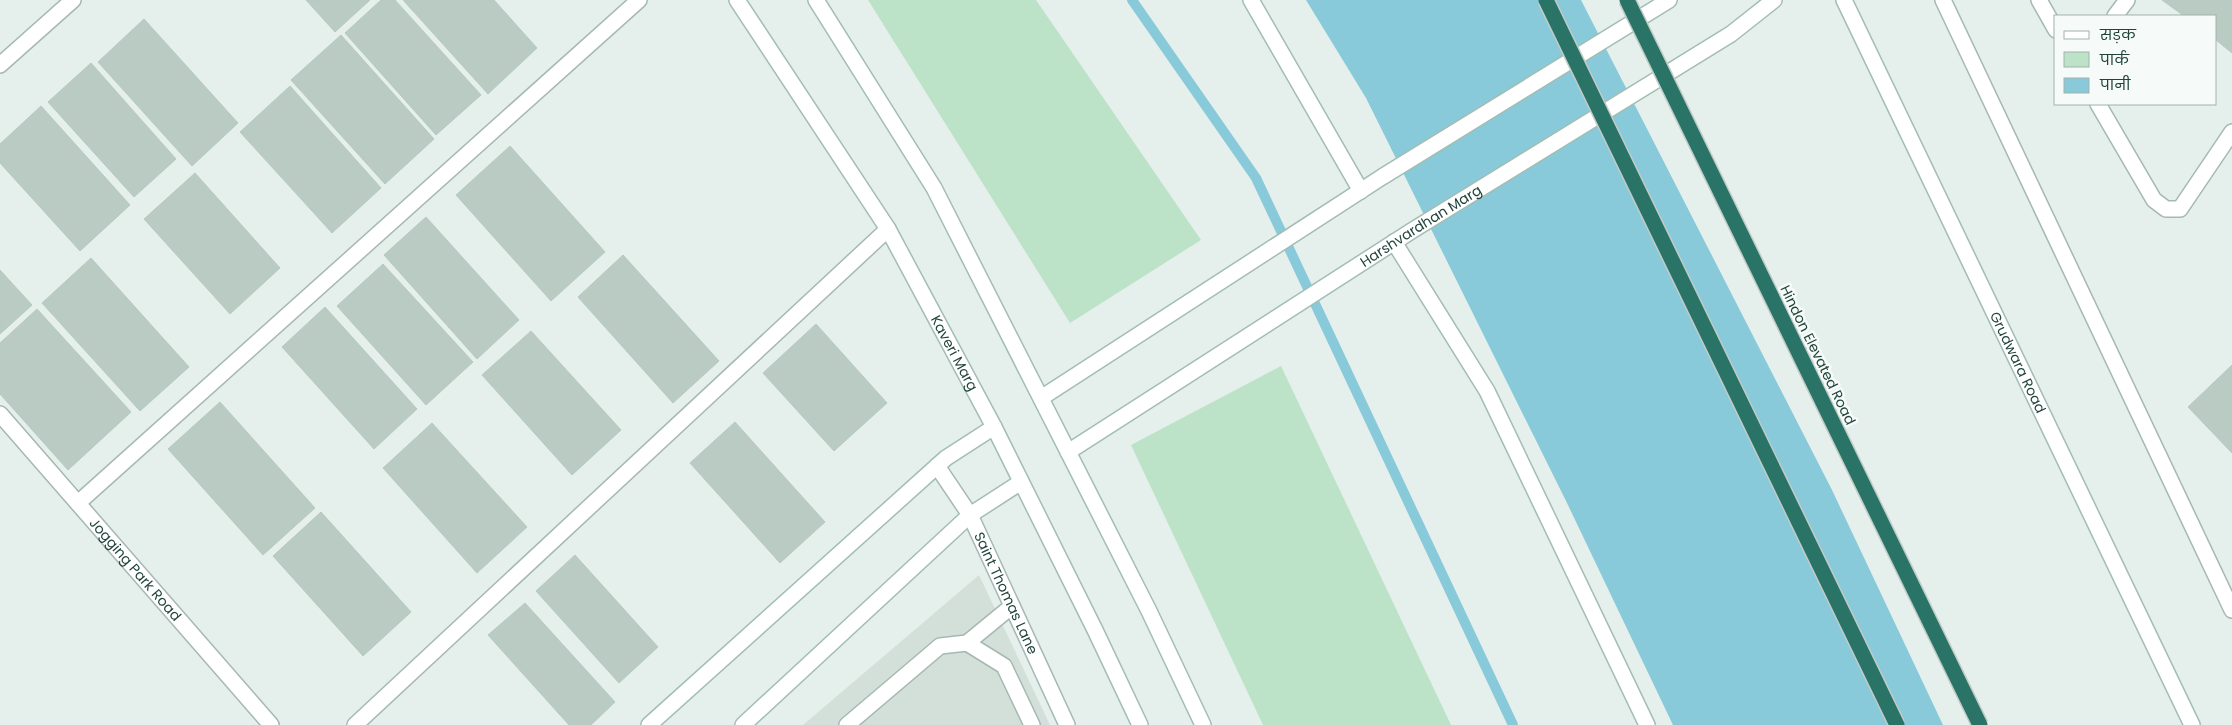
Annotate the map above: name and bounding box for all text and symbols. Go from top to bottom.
legend [2054,15,2217,105]
text: सड़क [2099,24,2137,45]
text: पार्क [2099,49,2130,70]
text: पानी [2099,74,2131,95]
street label: Harshvardhan Marg [1356,180,1485,272]
street label: Hindon Elevated Road [1775,282,1861,428]
street label: Grudwara Road [1985,308,2051,417]
street label: Kaveri Marg [926,312,983,394]
street label: Jogging Park Road [85,513,186,625]
street label: Saint Thomas Lane [969,529,1043,658]

